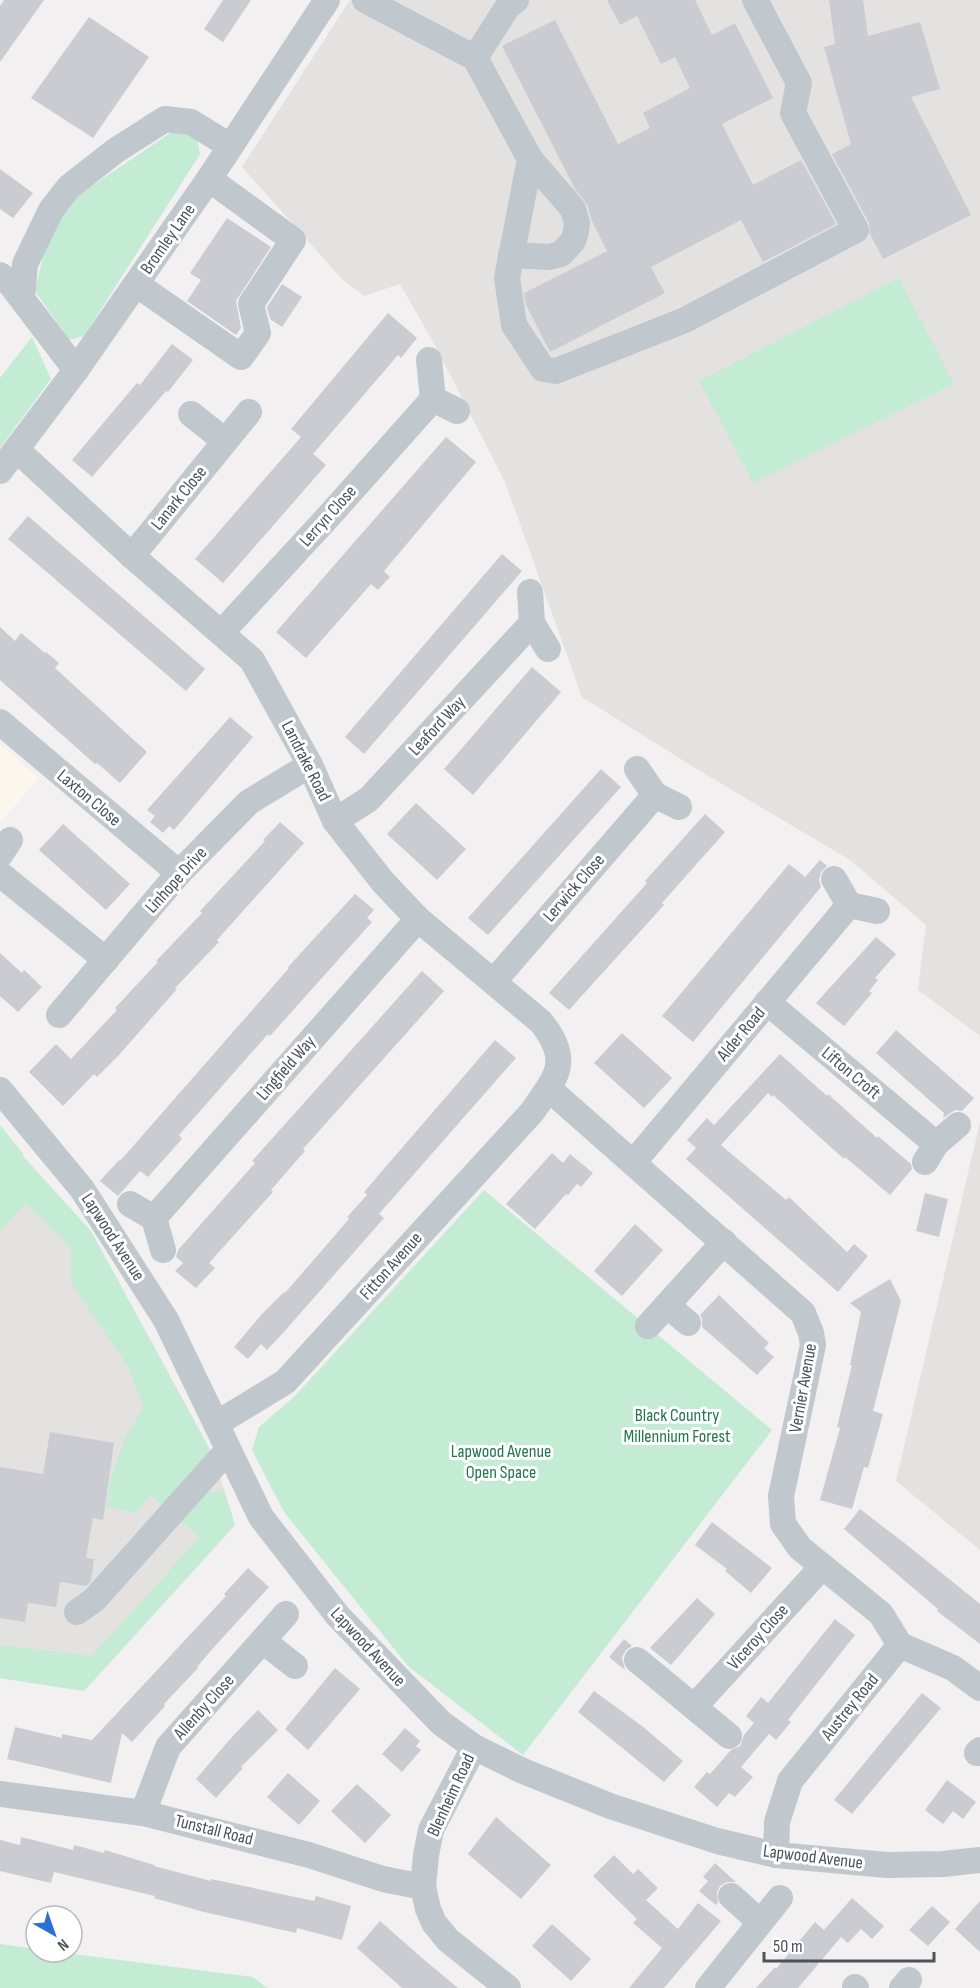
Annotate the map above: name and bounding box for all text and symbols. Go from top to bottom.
street label: Bromley Lane [136,200,200,278]
street label: Lanark Close [147,462,211,534]
street label: Lerryn Close [295,481,361,551]
street label: Leaford Way [404,692,470,760]
street label: Landrake Road [277,717,335,805]
street label: Laxton Close [53,765,125,831]
street label: Linhope Drive [141,843,211,917]
street label: Lerwick Close [539,850,609,926]
street label: Alder Road [712,1003,770,1066]
street label: Lingfield Way [252,1031,320,1105]
street label: Lifton Croft [817,1042,885,1104]
street label: Lapwood Avenue [77,1189,149,1285]
street label: Fitton Avenue [355,1228,427,1304]
street label: Vernier Avenue [785,1342,821,1434]
park label: Black Country Millennium Forest [624,1405,731,1447]
park label: Lapwood Avenue Open Space [451,1441,551,1483]
street label: Viceroy Close [723,1600,793,1674]
street label: Lapwood Avenue [326,1603,410,1691]
street label: Allenby Close [169,1670,239,1744]
street label: Austrey Road [816,1670,883,1745]
street label: Blenheim Road [423,1750,479,1840]
street label: Tunstall Road [173,1810,255,1850]
street label: Lapwood Avenue [762,1840,864,1874]
north arrow [24,1904,84,1964]
scale bar [764,1925,934,1963]
text: N [53,1934,72,1954]
text: 50 m [773,1936,803,1957]

